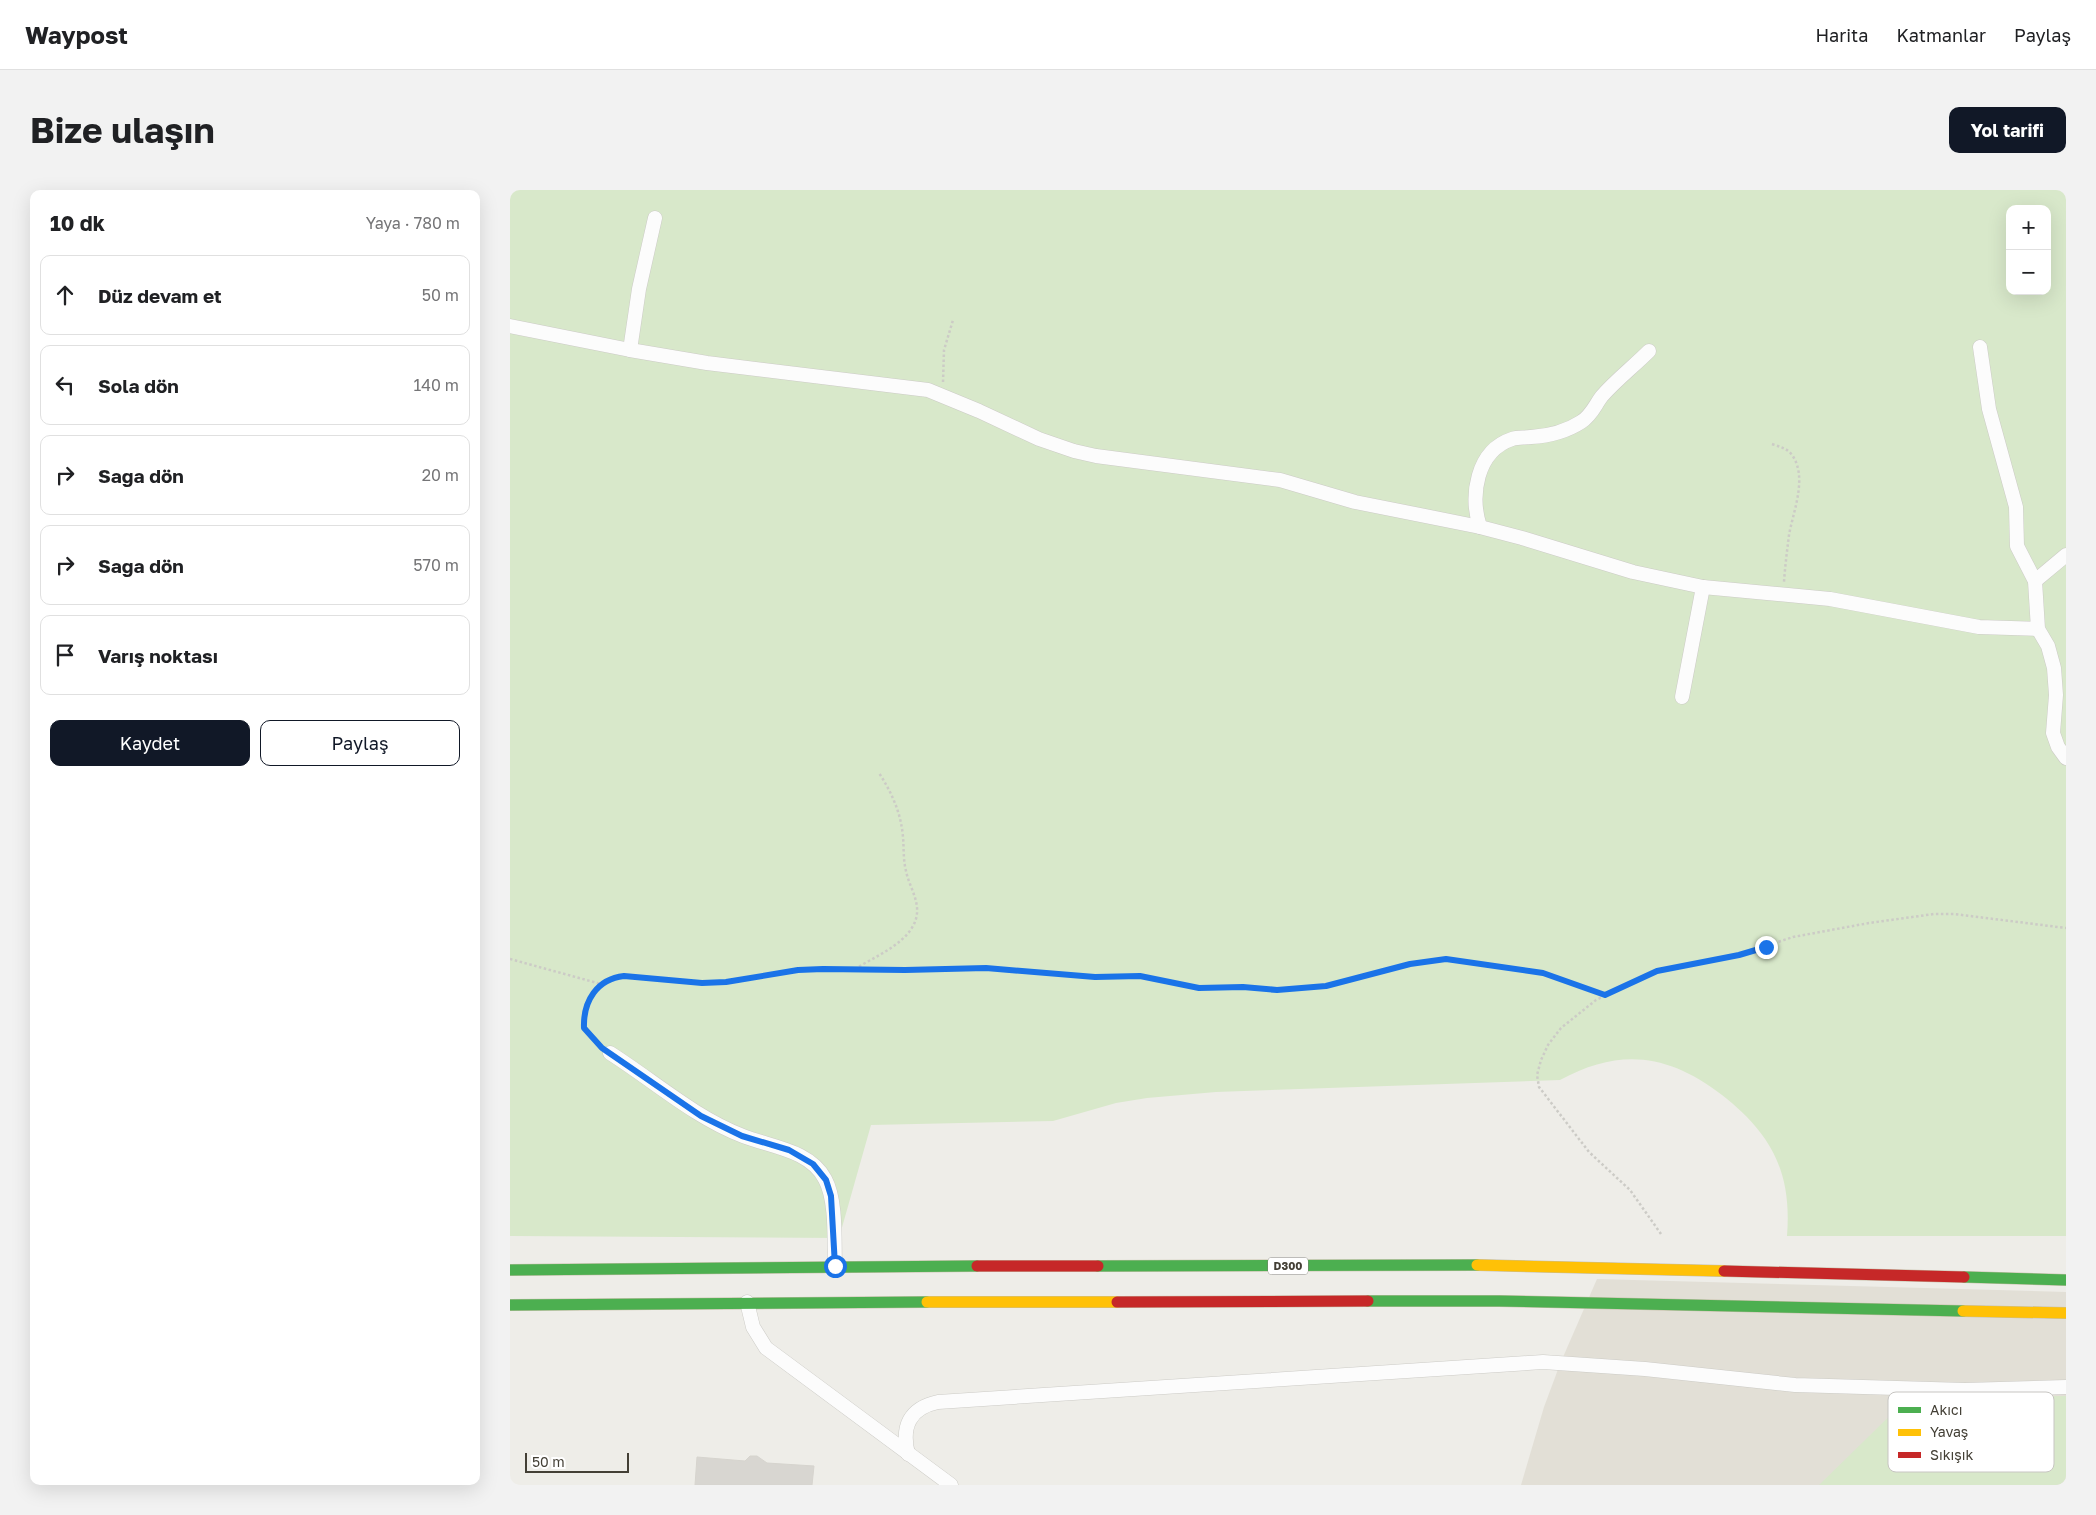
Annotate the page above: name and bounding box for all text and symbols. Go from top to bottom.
text: Waypost [25,20,128,49]
text: Harita [1815,24,1868,46]
text: Katmanlar [1896,24,1986,46]
text: Paylaş [2014,24,2071,46]
button: Yol tarifi [1949,107,2066,153]
text: Bize ulaşın [30,109,215,151]
map controls [2006,205,2051,295]
button: + [2006,205,2051,250]
text: 10 dk [50,210,105,236]
text: Yaya · 780 m [366,213,460,233]
button: − [2006,250,2051,295]
icon: ahead [51,281,79,309]
text: Düz devam et [98,284,222,307]
text: 50 m [422,285,459,305]
icon: left [51,371,79,399]
text: Sola dön [98,374,179,397]
text: 140 m [413,375,459,395]
icon: right [51,461,79,489]
text: Sağa dön [98,464,184,487]
text: 20 m [422,465,459,485]
icon: right [51,551,79,579]
text: Sağa dön [98,554,184,577]
text: 570 m [413,555,459,575]
icon: arrive [51,641,79,669]
text: Varış noktası [98,644,218,667]
button: Kaydet [50,720,250,766]
button: Paylaş [260,720,460,766]
route end [1755,936,1778,959]
route start [824,1255,847,1278]
road number: D300 [1268,1258,1308,1274]
legend [1888,1392,2054,1472]
text: Akıcı [1930,1401,1962,1418]
text: Yavaş [1930,1423,1968,1440]
text: Sıkışık [1930,1446,1974,1463]
scale bar [525,1450,629,1473]
text: 50 m [532,1453,565,1470]

